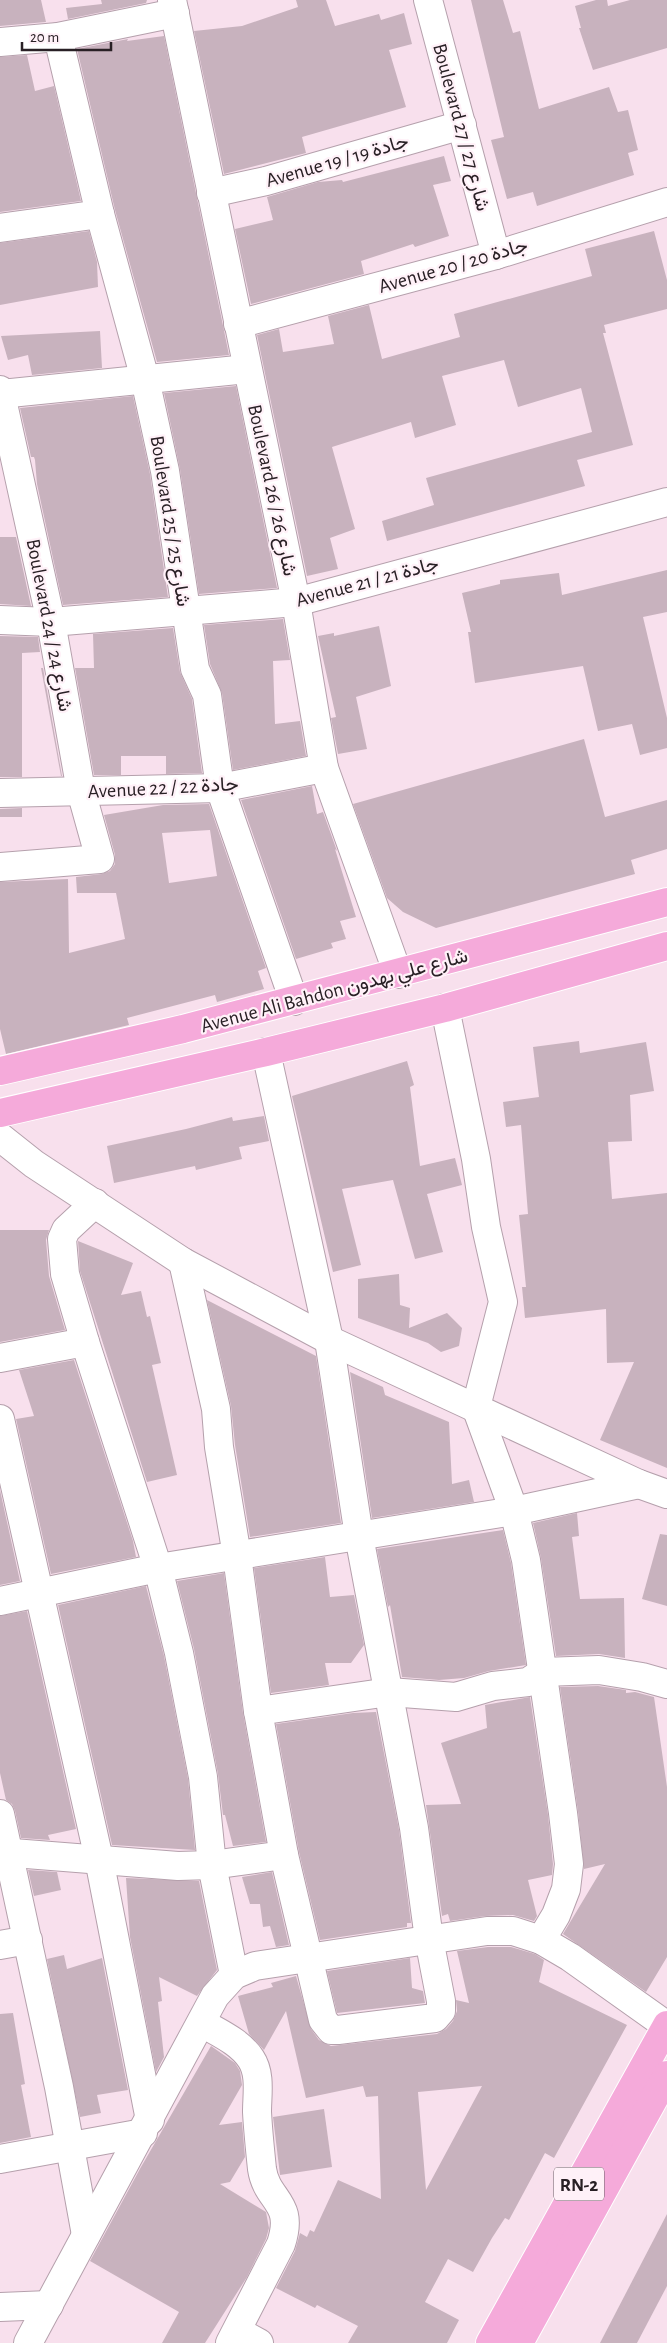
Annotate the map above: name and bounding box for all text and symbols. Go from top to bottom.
scale bar [22,20,111,52]
text: 20 m [30,30,59,45]
street label: Boulevard 27 / شارع 27 [426,41,493,214]
street label: Avenue 19 / جادة 19 [264,131,411,192]
street label: Avenue 20 / جادة 20 [376,235,530,298]
street label: Boulevard 26 / شارع 26 [241,403,300,578]
street label: Boulevard 25 / شارع 25 [144,434,193,609]
street label: Boulevard 24 / شارع 24 [20,537,76,714]
street label: Avenue 21 / جادة 21 [294,553,441,612]
street label: Avenue 22 / جادة 22 [87,774,239,803]
street label: Avenue Ali Bahdon شارع علي بهدون [198,946,472,1042]
road number: RN-2 [554,2168,604,2200]

